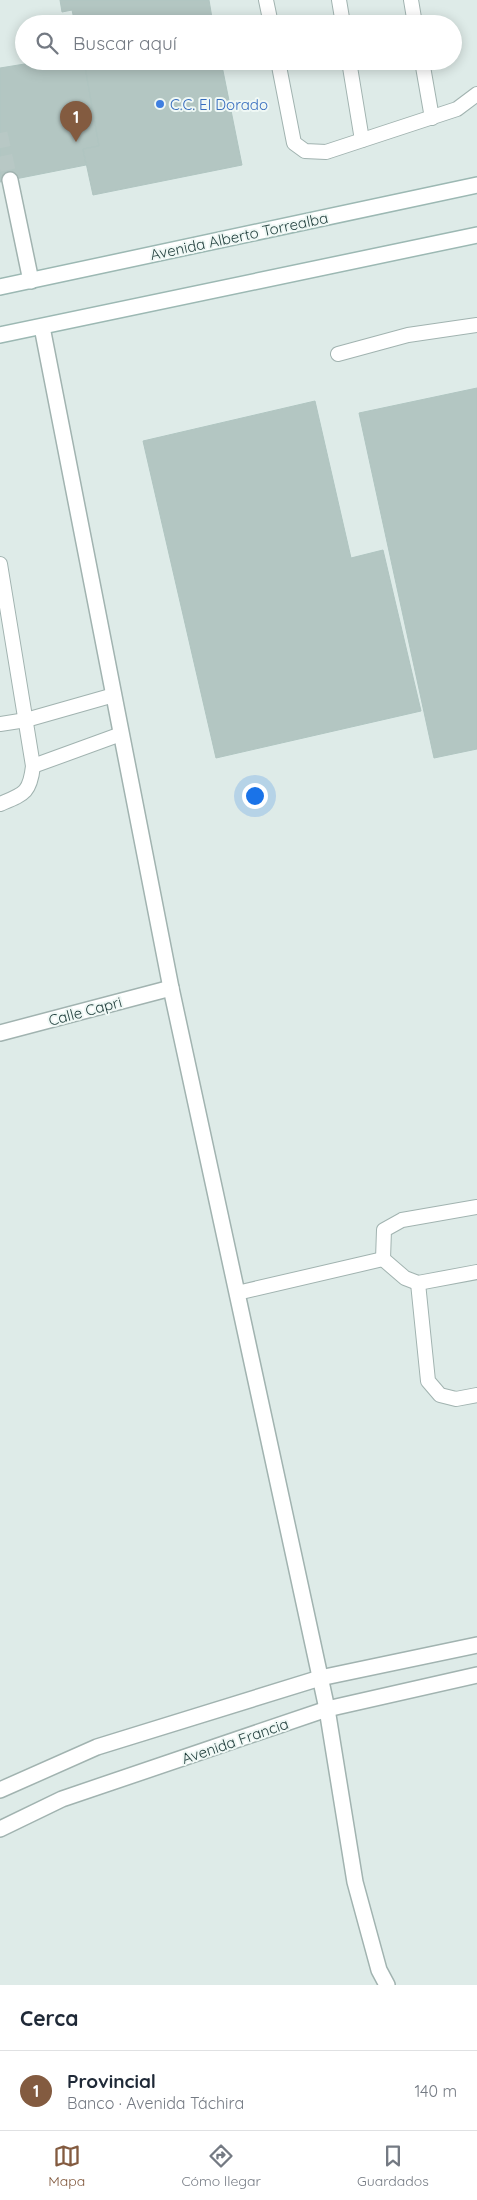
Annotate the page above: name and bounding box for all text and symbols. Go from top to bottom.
search box [15,15,462,70]
icon: search [33,29,61,57]
text: Buscar aquí [73,31,177,55]
place label: C.C. El Dorado [170,95,268,114]
marker: C.C. El Dorado [154,98,166,110]
pin: 1 [60,101,92,142]
street label: Avenida Alberto Torrealba [148,208,330,264]
your location [242,783,268,809]
street label: Calle Capri [46,992,124,1030]
street label: Avenida Francia [179,1714,291,1768]
text: Cerca [20,2005,78,2031]
text: Provincial [67,2069,156,2093]
text: 1 [33,2081,39,2101]
text: 140 m [414,2081,457,2101]
text: Banco · Avenida Táchira [67,2093,244,2113]
tab: Mapa [48,2142,85,2190]
tab: Cómo llegar [181,2142,261,2190]
tab: Guardados [357,2142,429,2190]

